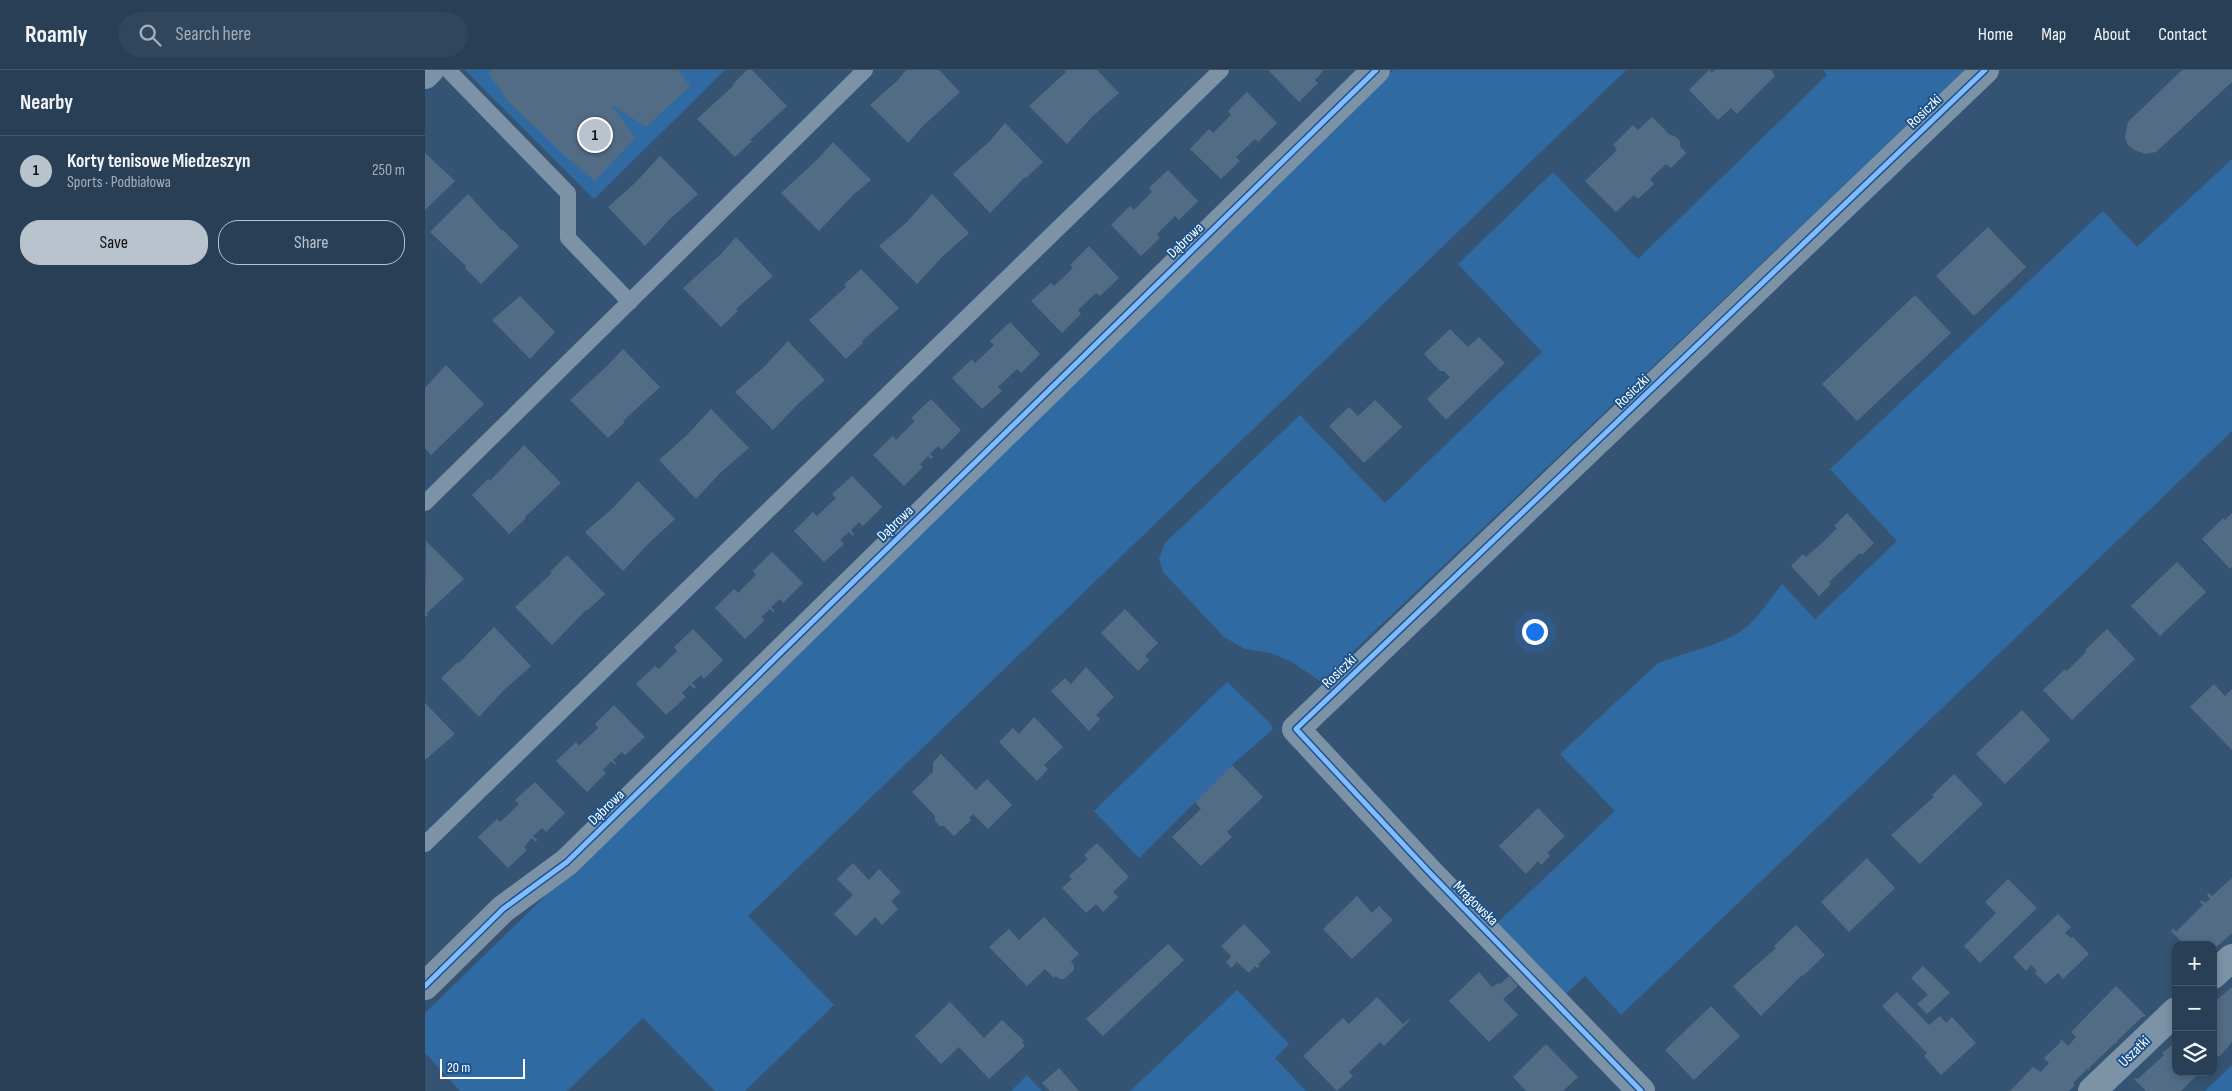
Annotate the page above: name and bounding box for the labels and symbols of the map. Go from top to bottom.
street label: Rosiczki [1903,90,1946,132]
pin: 1 [579,116,611,154]
street label: Dąbrowa [1163,218,1208,262]
street label: Rosiczki [1611,370,1654,412]
street label: Dąbrowa [873,501,918,545]
your location [1522,619,1548,645]
street label: Rosiczki [1318,650,1361,692]
street label: Dąbrowa [584,785,629,829]
street label: Mrągowska [1449,877,1502,930]
street label: Uszatki [2114,1032,2154,1071]
scale bar [440,1056,525,1079]

